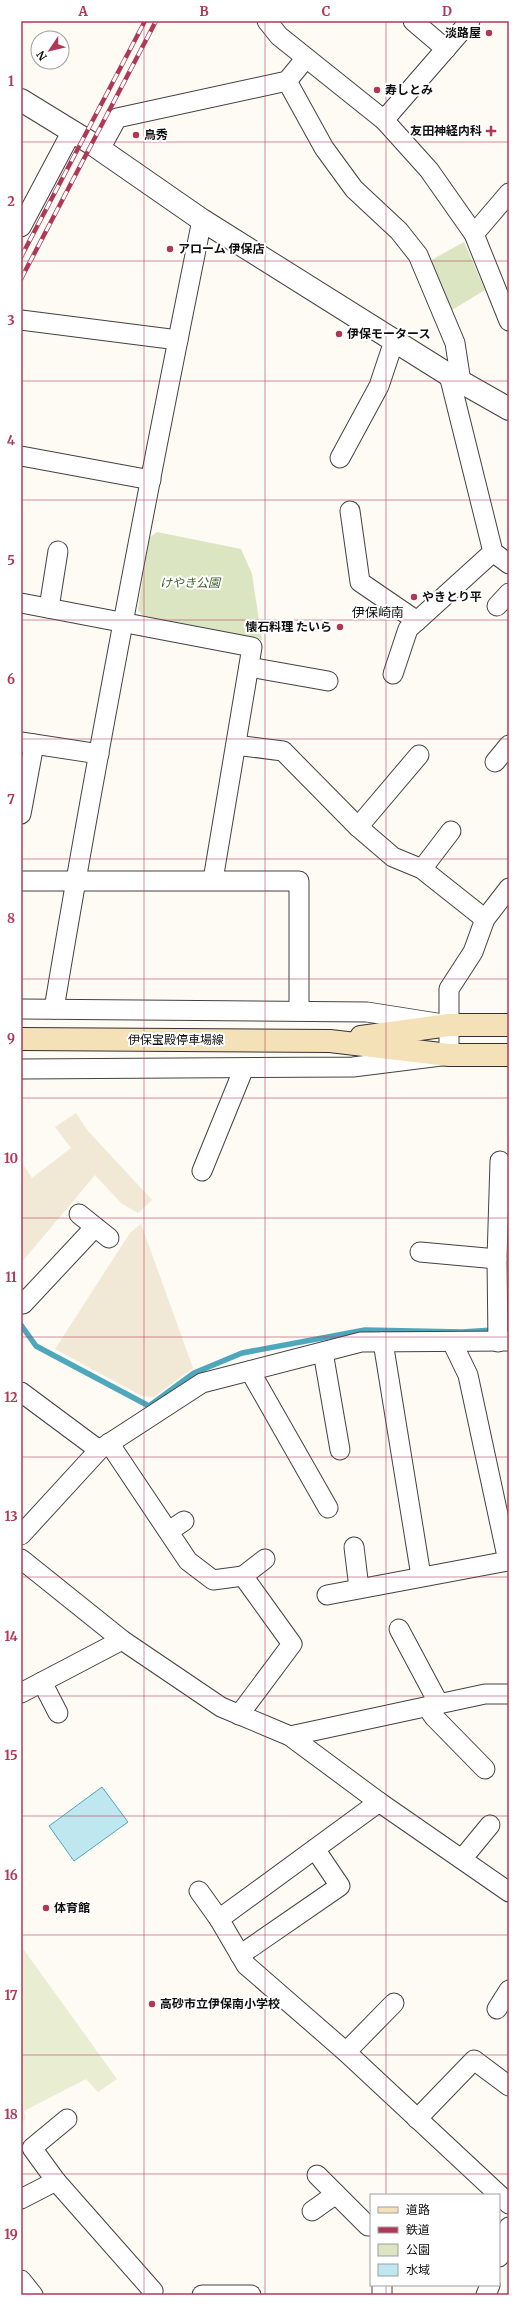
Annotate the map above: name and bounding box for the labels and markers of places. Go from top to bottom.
place label: 淡路屋 [445,25,481,40]
marker: 淡路屋 [484,28,494,38]
place label: 寿しとみ [385,82,433,97]
marker: 寿しとみ [372,85,382,95]
place label: 友田神経内科 [410,123,482,138]
marker: 友田神経内科 [485,125,497,137]
place label: 鳥秀 [144,127,168,142]
marker: 鳥秀 [131,130,141,140]
place label: アローム 伊保店 [178,241,265,256]
marker: アローム 伊保店 [165,244,175,254]
place label: 伊保モータース [347,326,430,341]
marker: 伊保モータース [334,329,344,339]
place label: やきとり平 [422,589,482,604]
marker: やきとり平 [409,592,419,602]
place label: 懐石料理 たいら [245,619,332,634]
marker: 懐石料理 たいら [335,622,345,632]
place label: 体育館 [54,1900,90,1915]
marker: 体育館 [41,1903,51,1913]
place label: 高砂市立伊保南小学校 [160,1996,280,2011]
marker: 高砂市立伊保南小学校 [147,1999,157,2009]

